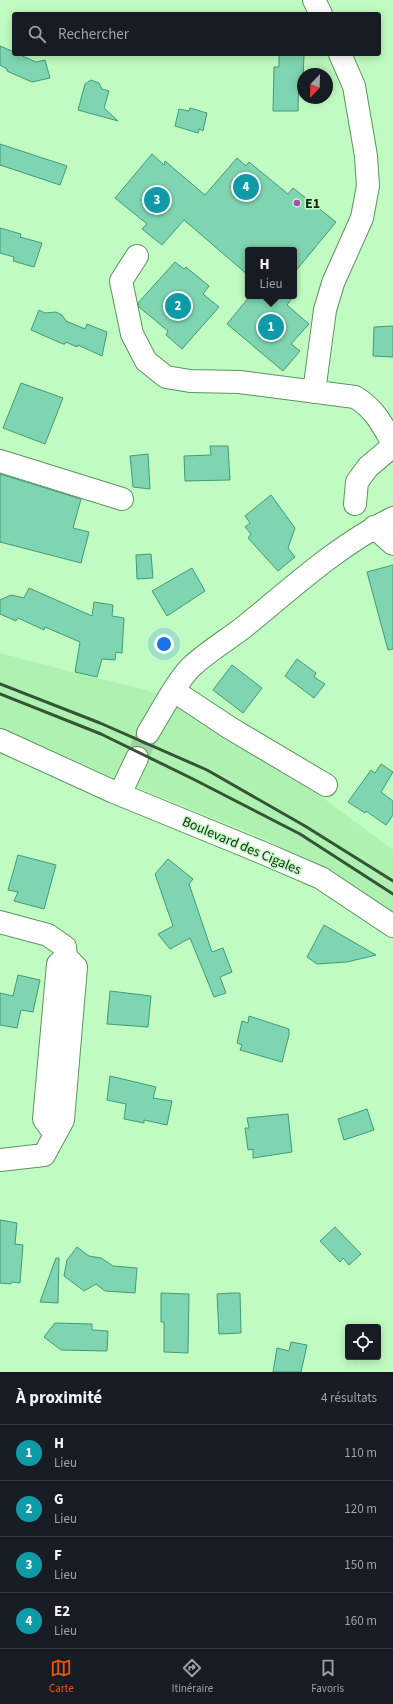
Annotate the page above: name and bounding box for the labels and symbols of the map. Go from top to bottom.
north arrow [297,68,333,104]
pin: 4 [233,172,259,202]
pin: 3 [144,185,170,215]
place label: E1 [305,194,320,214]
marker: E1 [292,198,302,208]
pin: 2 [165,291,191,321]
pin: 1 [258,312,284,342]
your location [154,634,174,654]
street label: Boulevard des Cigales [179,812,304,880]

